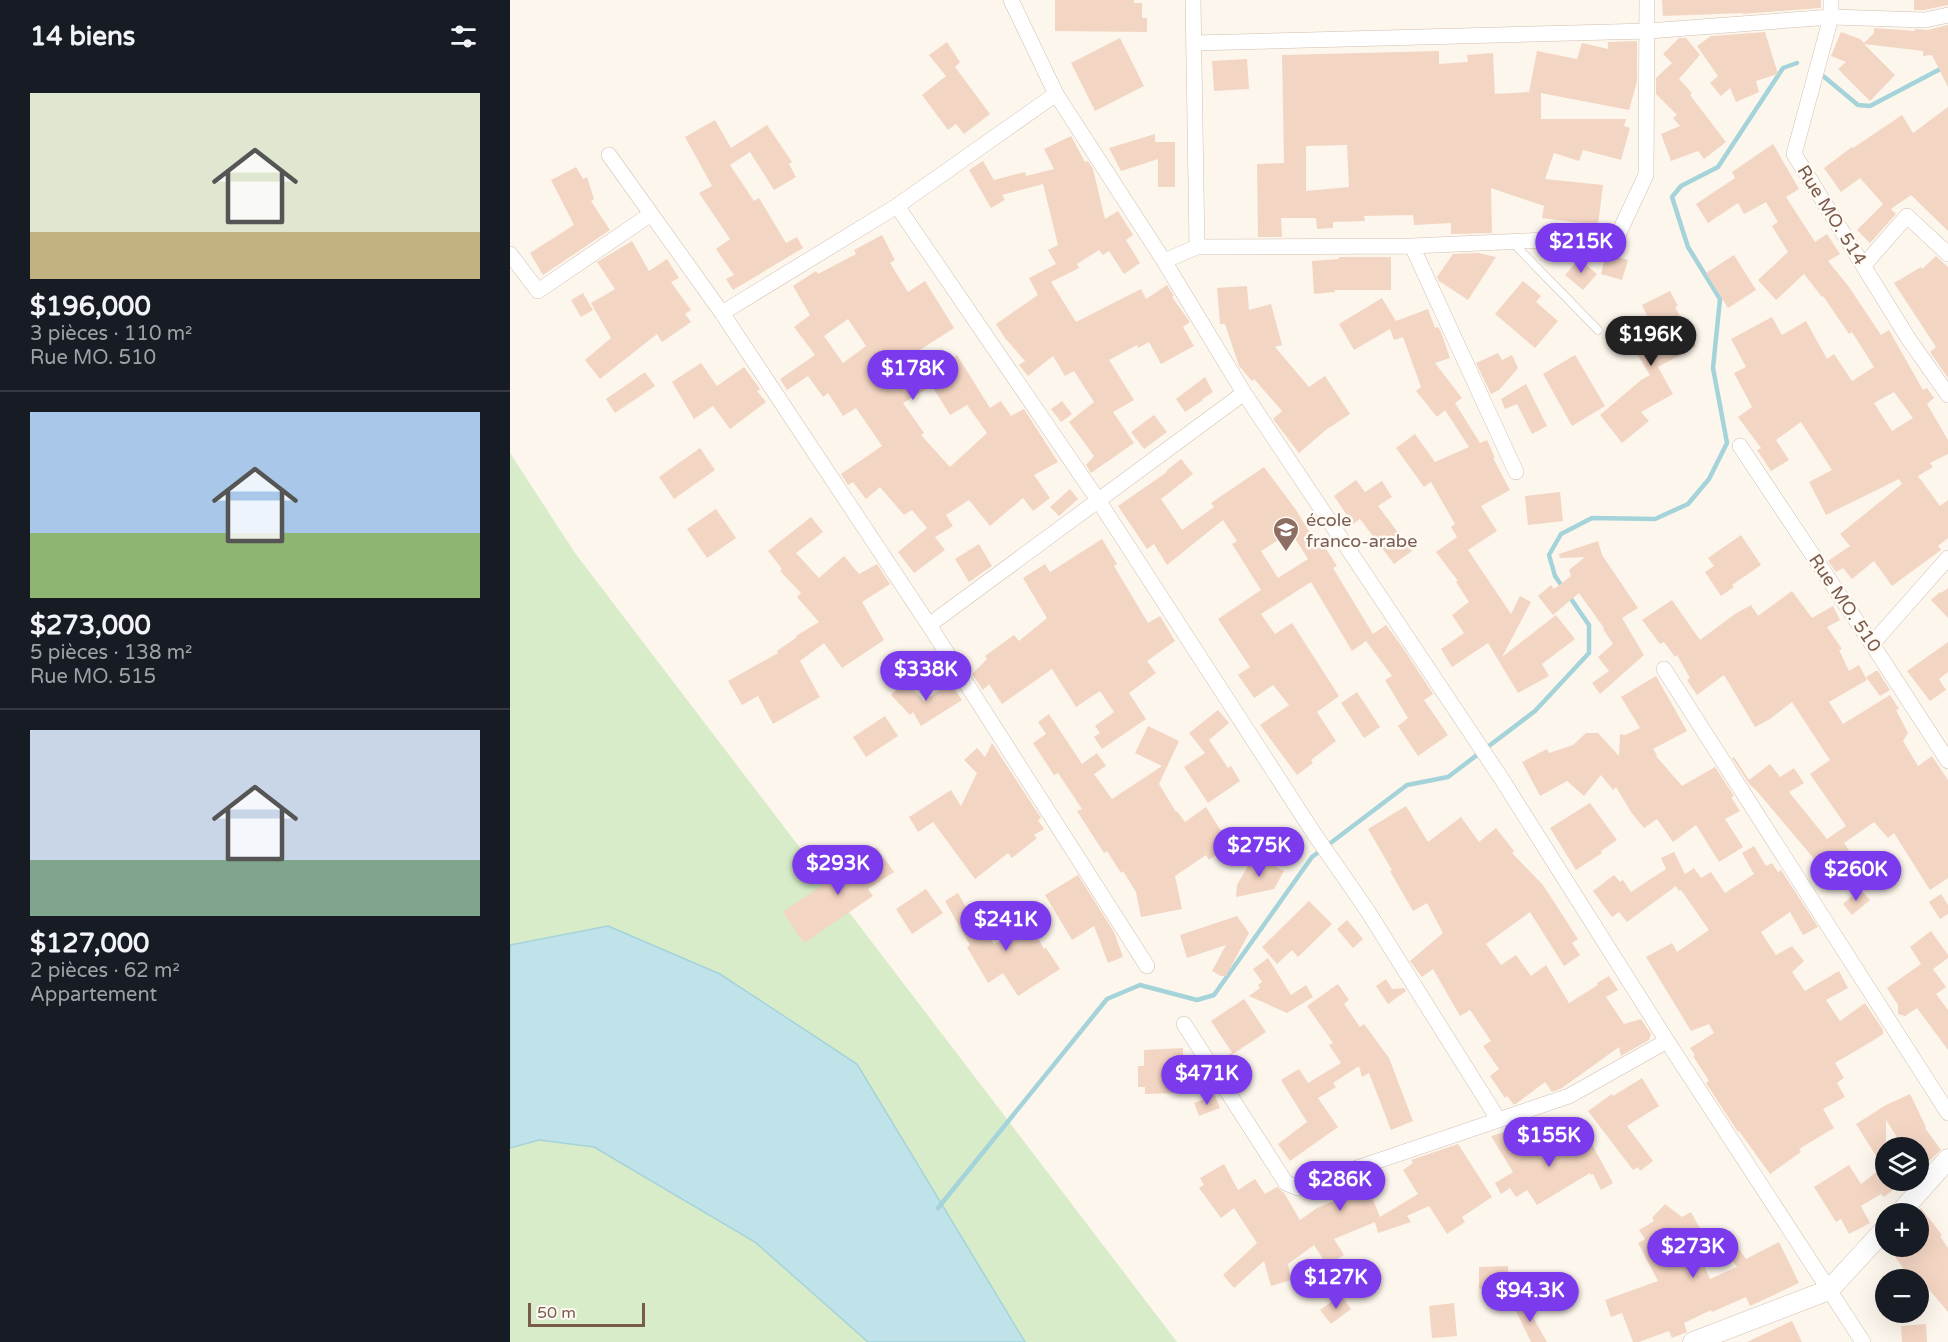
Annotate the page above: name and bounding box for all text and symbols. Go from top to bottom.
icon: filters [447,20,480,53]
text: 14 biens [30,21,135,52]
icon: home [201,132,309,240]
street label: Rue MO. 514 [1793,161,1871,269]
pin: $215K [1539,223,1623,274]
text: $215K [1549,230,1613,254]
text: $196,000 [30,291,151,322]
pin: $196K [1609,316,1693,367]
text: 3 pièces · 110 m² [30,322,192,346]
text: $196K [1619,323,1683,347]
text: Rue MO. 510 [30,346,156,370]
pin: $178K [871,350,955,401]
text: $178K [881,357,945,381]
icon: home [201,451,309,559]
place label: école franco-arabe [1306,509,1417,552]
school or university icon: école franco-arabe [1271,515,1301,553]
street label: Rue MO. 510 [1804,550,1886,656]
text: $273,000 [30,610,151,641]
text: 5 pièces · 138 m² [30,641,192,665]
pin: $338K [884,651,968,702]
text: $338K [894,658,958,682]
text: Rue MO. 515 [30,665,156,689]
icon: home [201,769,309,877]
pin: $275K [1217,827,1301,878]
text: $275K [1227,834,1291,858]
pin: $293K [796,845,880,896]
pin: $260K [1814,851,1898,902]
text: $293K [806,852,870,876]
text: $260K [1824,858,1888,882]
pin: $241K [964,901,1048,952]
text: $241K [974,908,1038,932]
text: $127,000 [30,928,149,959]
text: 2 pièces · 62 m² [30,959,180,983]
text: Appartement [30,983,157,1007]
pin: $471K [1165,1055,1249,1106]
text: $471K [1175,1062,1239,1086]
pin: $155K [1507,1117,1591,1168]
text: $155K [1517,1124,1581,1148]
map controls [1875,1137,1929,1323]
button: layers [1875,1137,1929,1191]
pin: $286K [1298,1161,1382,1212]
text: $286K [1308,1168,1372,1192]
button: + [1875,1203,1929,1257]
pin: $273K [1651,1228,1735,1279]
text: $273K [1661,1235,1725,1259]
pin: $127K [1294,1259,1378,1310]
text: $127K [1304,1266,1368,1290]
button: − [1875,1269,1929,1323]
pin: $94.3K [1481,1272,1579,1323]
text: $94.3K [1496,1279,1564,1303]
scale bar [528,1300,645,1328]
text: 50 m [537,1303,576,1323]

